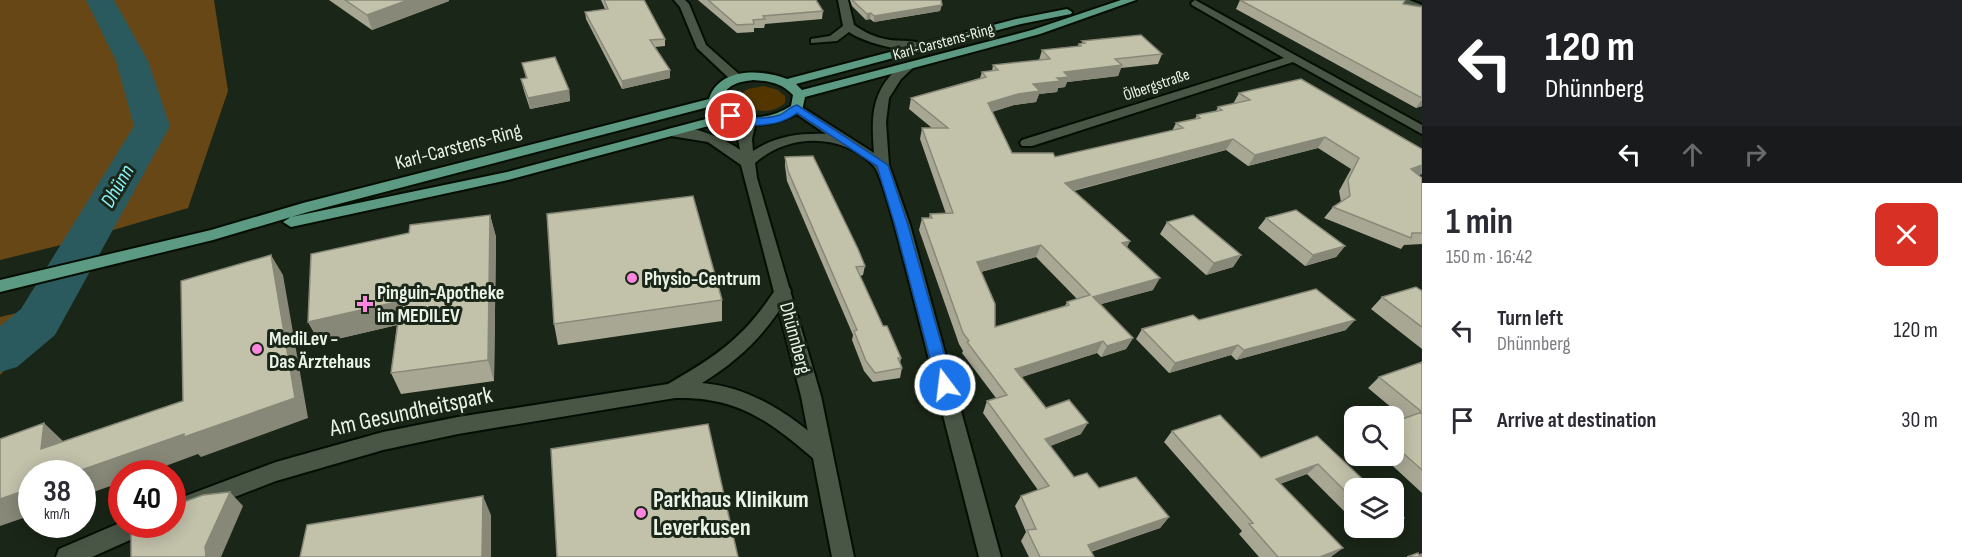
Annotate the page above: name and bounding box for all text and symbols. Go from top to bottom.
street label: Karl-Carstens-Ring [891,20,996,65]
text: 120 m [1545,22,1635,73]
icon: left [1446,24,1524,102]
street label: Ölbergstraße [1121,65,1192,106]
text: Dhünnberg [1545,73,1644,105]
pin [705,90,756,141]
icon: arrive [714,99,747,132]
street label: Karl-Carstens-Ring [393,119,524,175]
icon: left [1613,138,1646,171]
icon: ahead [1676,138,1709,171]
icon: right [1739,138,1772,171]
water label: Dhünn [95,160,140,212]
text: 1 min [1446,201,1513,244]
button: close [1875,203,1938,266]
text: 150 m · 16:42 [1446,245,1533,269]
place label: Physio-Centrum [644,267,761,291]
marker: Physio-Centrum [625,271,639,285]
place label: Pinguin-Apotheke im MEDILEV [377,281,504,328]
marker: Pinguin-Apotheke im MEDILEV [358,297,372,311]
street label: Dhünnberg [774,300,816,377]
text: Turn left [1497,305,1563,332]
icon: left [1446,314,1479,347]
text: 120 m [1894,317,1938,344]
place label: MediLev - Das Ärztehaus [269,327,371,374]
text: Dhünnberg [1497,332,1570,356]
marker: MediLev - Das Ärztehaus [250,342,264,356]
position arrow [913,353,977,417]
street label: Am Gesundheitspark [326,380,495,443]
icon: arrive [1446,404,1479,437]
map controls [1344,406,1404,538]
button: search [1344,406,1404,466]
text: Arrive at destination [1497,407,1656,434]
text: 30 m [1901,407,1938,434]
speed limit sign: 40 [108,460,186,538]
text: 38 [43,474,71,510]
button: layers [1344,478,1404,538]
place label: Parkhaus Klinikum Leverkusen [653,485,809,542]
text: km/h [44,505,70,524]
marker: Parkhaus Klinikum Leverkusen [634,506,648,520]

